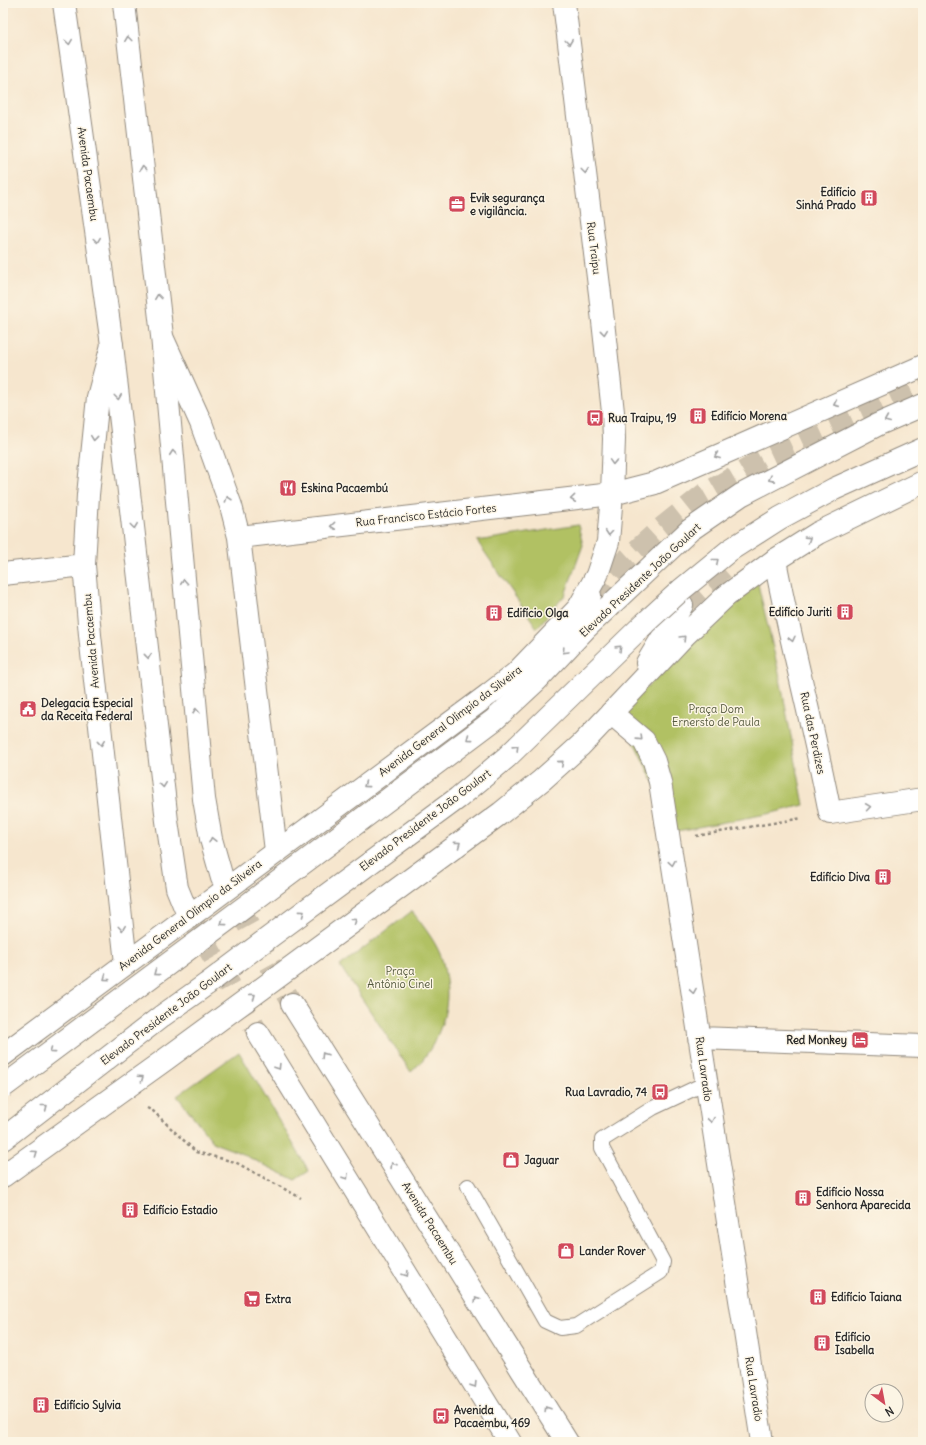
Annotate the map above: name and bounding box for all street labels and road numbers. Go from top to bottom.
street label: Avenida Pacaembu [74,126,102,223]
street label: Rua Traipu [584,221,604,276]
street label: Rua Francisco Estácio Fortes [355,501,497,529]
street label: Elevado Presidente João Goulart [576,520,704,640]
street label: Avenida Pacaembu [80,593,102,689]
street label: Avenida General Olímpio da Silveira [376,663,524,779]
street label: Rua das Perdizes [797,690,829,776]
street label: Elevado Presidente João Goulart [357,766,494,874]
street label: Avenida General Olímpio da Silveira [116,857,264,973]
street label: Elevado Presidente João Goulart [98,960,235,1068]
street label: Rua Lavradio [693,1036,715,1102]
street label: Avenida Pacaembu [399,1179,461,1267]
street label: Rua Lavradio [742,1356,766,1422]

